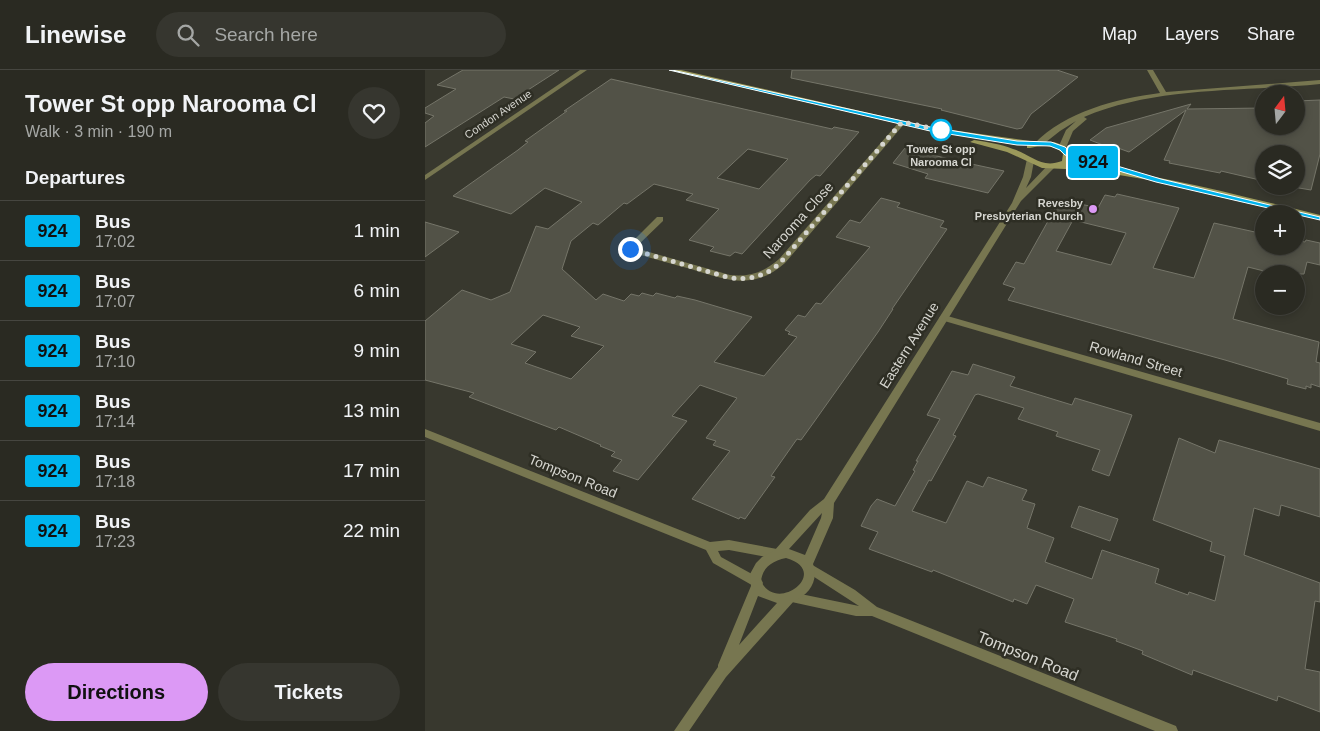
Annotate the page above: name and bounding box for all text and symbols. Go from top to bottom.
search box [156,12,506,57]
text: Linewise [25,21,126,48]
icon: search [174,21,202,49]
text: Search here [214,24,318,45]
text: Map [1102,24,1137,44]
text: Layers [1165,24,1219,44]
text: Share [1247,24,1295,44]
north arrow [1255,85,1305,135]
map controls [1255,85,1305,315]
button: heart [348,87,400,139]
street label: Condon Avenue [462,87,534,141]
text: Tower St opp Narooma Cl [25,90,317,117]
marker: Tower St opp Narooma Cl [930,119,952,141]
text: Walk · 3 min · 190 m [25,123,172,140]
place label: Tower St opp Narooma Cl [907,143,976,168]
button: layers [1255,145,1305,195]
line badge: 924 [1064,146,1122,178]
text: 924 [1078,152,1108,172]
text: Departures [25,167,125,188]
street label: Narooma Close [760,178,837,261]
place label: Revesby Presbyterian Church [975,197,1084,222]
marker: Revesby Presbyterian Church [1087,203,1099,215]
button: + [1255,205,1305,255]
text: Bus [95,211,131,232]
text: 1 min [354,220,400,241]
text: 924 [37,221,68,241]
text: 17:02 [95,233,135,250]
your location [618,237,643,262]
button: − [1255,265,1305,315]
text: Bus [95,271,131,292]
text: 6 min [354,280,400,301]
text: 924 [37,281,68,301]
text: 17:07 [95,293,135,310]
street label: Eastern Avenue [876,299,942,391]
text: Bus [95,331,131,352]
street label: Rowland Street [1088,338,1184,380]
text: 9 min [354,340,400,361]
text: 924 [37,341,68,361]
text: 17:10 [95,353,135,370]
text: Bus [95,391,131,412]
text: 13 min [343,400,400,421]
text: 924 [37,401,68,421]
text: 17:14 [95,413,135,430]
text: Bus [95,451,131,472]
street label: Tompson Road [526,451,620,501]
text: 17 min [343,460,400,481]
text: 924 [37,461,68,481]
text: 17:18 [95,473,135,490]
text: Bus [95,511,131,532]
text: 22 min [343,520,400,541]
text: 924 [37,521,68,541]
text: 17:23 [95,533,135,550]
street label: Tompson Road [975,628,1081,684]
button: Directions [25,663,208,721]
button: Tickets [218,663,400,721]

